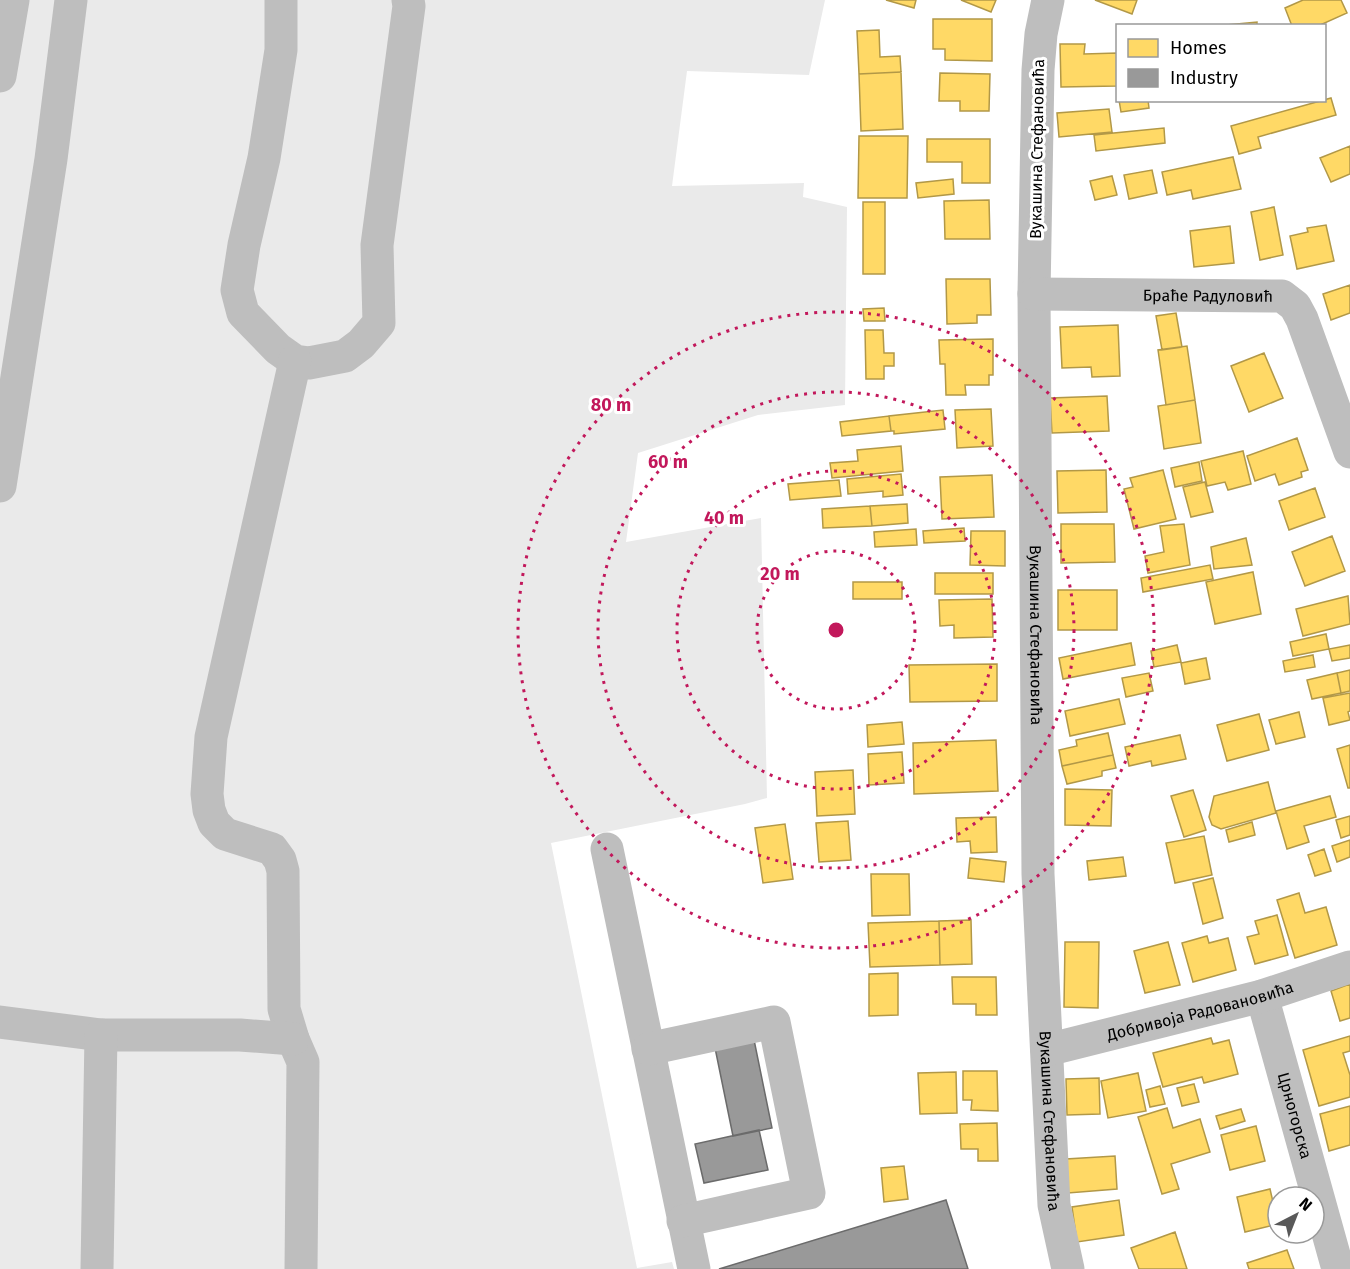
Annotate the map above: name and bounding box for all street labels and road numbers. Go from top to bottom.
street label: Вукашина Стефановића [1026,59,1048,239]
street label: Браће Радуловић [1143,285,1273,305]
street label: Вукашина Стефановића [1026,545,1046,725]
street label: Добривоја Радовановића [1104,977,1296,1044]
street label: Вукашина Стефановића [1036,1030,1065,1213]
street label: Црногорска [1274,1070,1316,1161]

